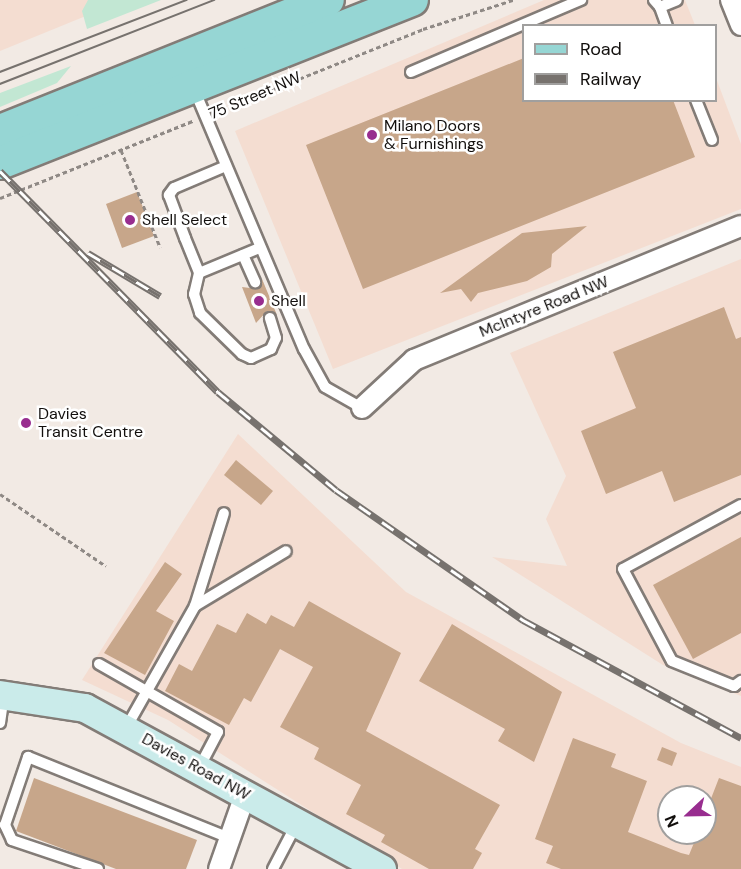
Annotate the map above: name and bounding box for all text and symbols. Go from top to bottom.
legend [522,24,717,102]
text: Road [580,37,622,61]
text: Railway [580,67,642,91]
street label: 75 Street NW [206,68,304,124]
place label: Milano Doors & Furnishings [384,116,484,154]
marker: Milano Doors & Furnishings [365,128,379,142]
place label: Shell Select [142,210,227,230]
marker: Shell Select [123,213,137,227]
street label: McIntyre Road NW [477,272,611,342]
place label: Shell [271,291,306,311]
marker: Shell [252,294,266,308]
place label: Davies Transit Centre [38,404,143,442]
marker: Davies Transit Centre [19,416,33,430]
street label: Davies Road NW [138,729,254,805]
north arrow [657,785,717,845]
text: N [660,812,684,831]

